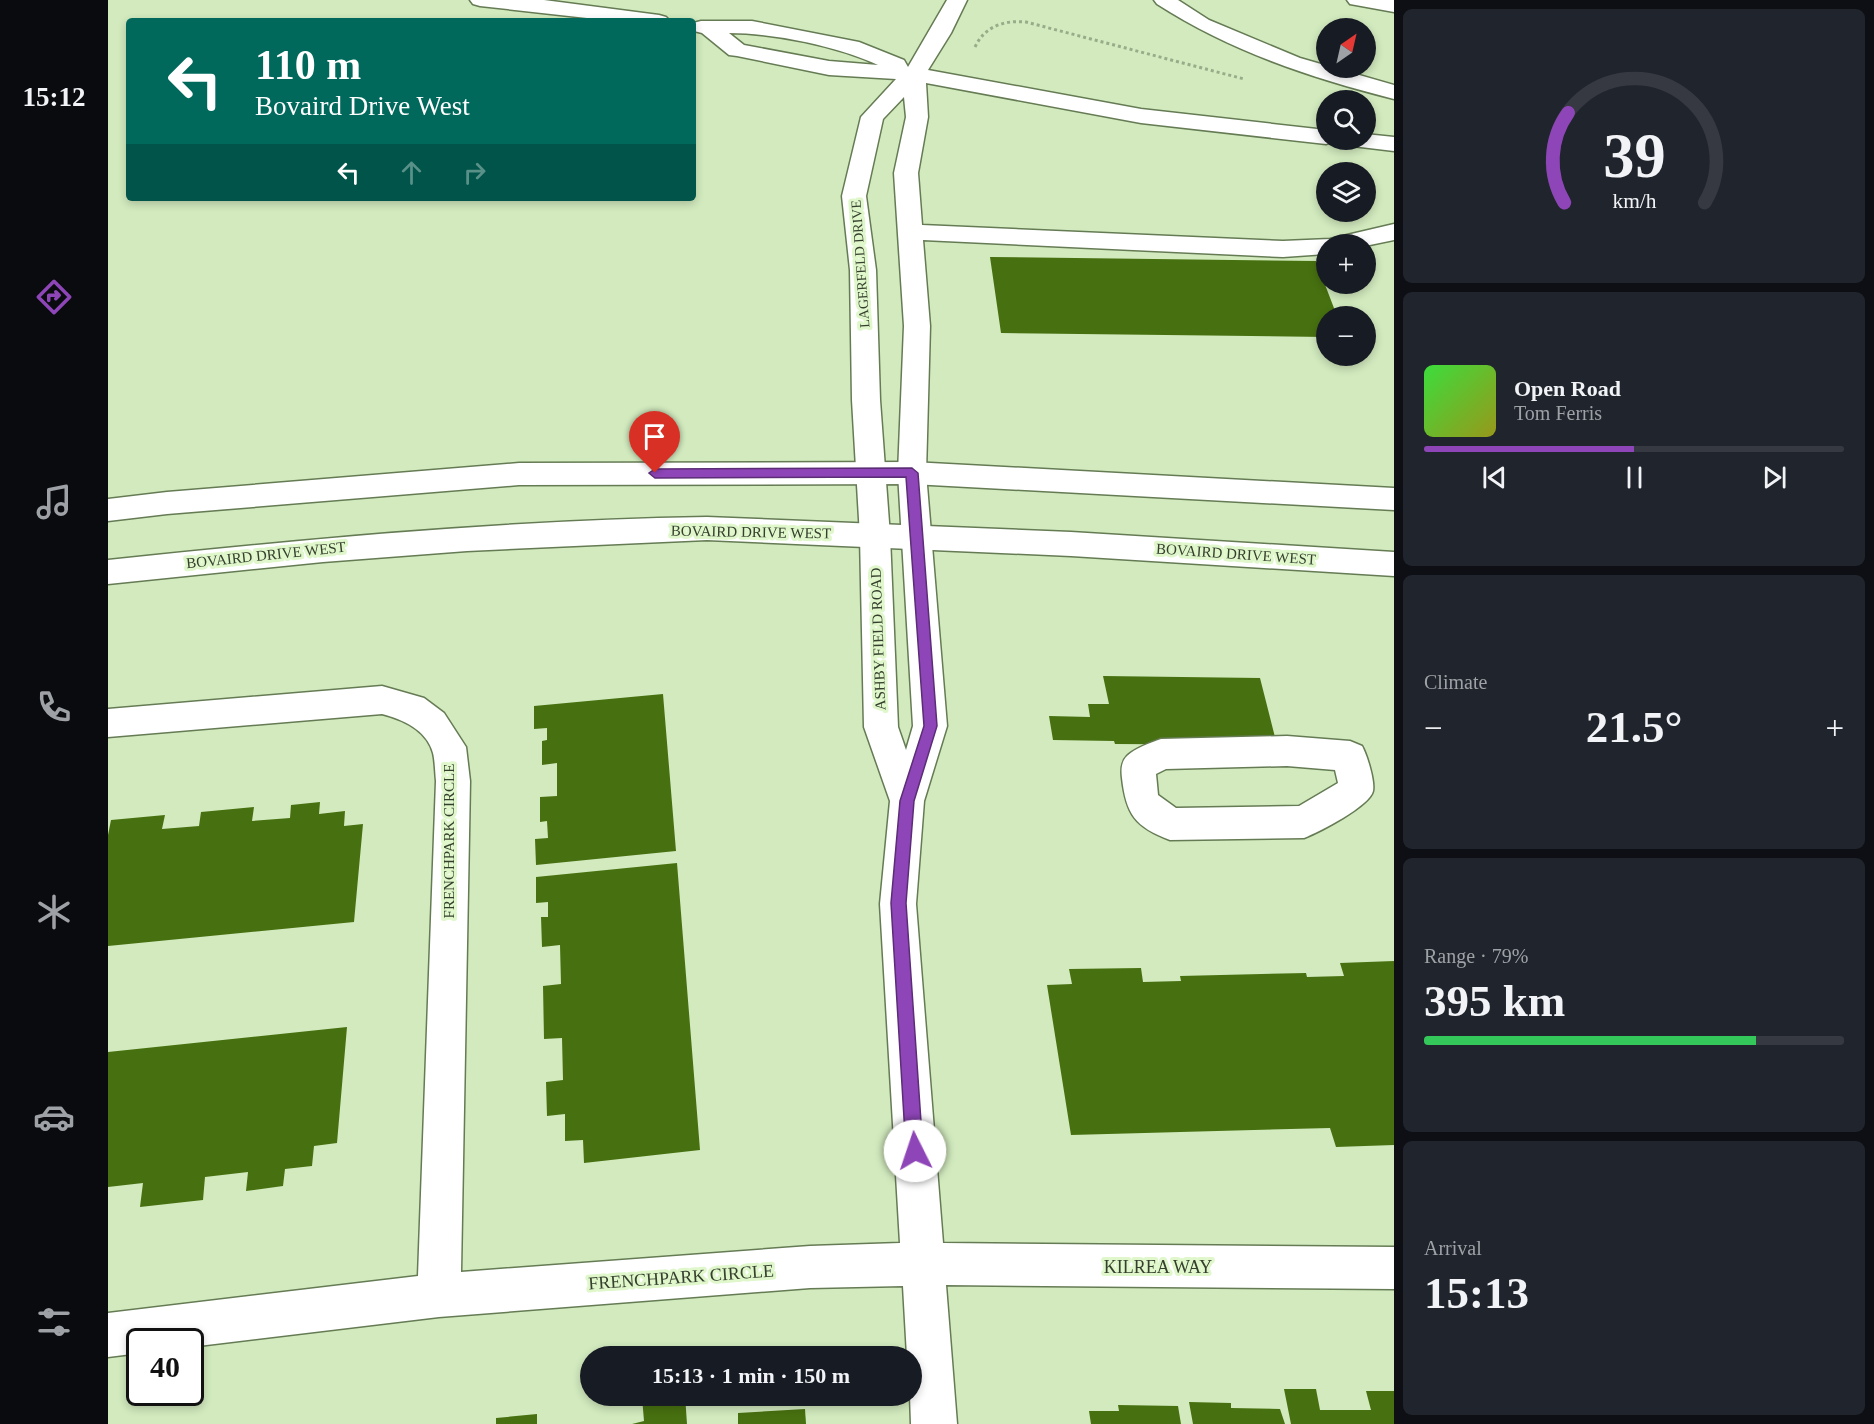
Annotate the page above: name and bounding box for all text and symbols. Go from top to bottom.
north arrow [1316,18,1376,78]
map controls [1316,18,1376,366]
icon: left [156,42,234,120]
text: 110 m [255,42,361,88]
text: 15:12 [23,82,86,112]
button: search [1316,90,1376,150]
text: Bovaird Drive West [255,91,470,121]
text: 39 [1603,121,1665,190]
icon: left [332,156,365,189]
icon: ahead [395,156,428,189]
icon: right [458,156,491,189]
button: layers [1316,162,1376,222]
text: km/h [1612,189,1656,213]
street label: LAGERFELD DRIVE [849,200,872,328]
button: + [1316,234,1376,294]
icon: directions [33,276,75,318]
button: − [1316,306,1376,366]
text: Open Road [1514,376,1621,401]
text: Tom Ferris [1514,402,1602,424]
pin [629,411,680,473]
icon: arrive [638,420,671,453]
icon: previous [1478,461,1511,494]
icon: pause [1618,461,1651,494]
icon: next [1758,461,1791,494]
icon: music [33,481,75,523]
street label: BOVAIRD DRIVE WEST [671,523,831,541]
street label: BOVAIRD DRIVE WEST [185,539,347,571]
street label: BOVAIRD DRIVE WEST [1155,540,1317,568]
street label: ASHBY FIELD ROAD [868,567,888,711]
text: Climate [1424,671,1487,693]
icon: phone [33,686,75,728]
text: 21.5° [1586,702,1682,752]
text: − [1424,710,1443,746]
text: + [1825,710,1844,746]
street label: FRENCHPARK CIRCLE [441,764,457,918]
icon: climate [33,891,75,933]
text: Range · 79% [1424,945,1528,967]
text: 395 km [1424,976,1565,1026]
icon: car [33,1096,75,1138]
position arrow [883,1119,947,1183]
text: Arrival [1424,1237,1482,1259]
street label: KILREA WAY [1104,1257,1212,1277]
street label: FRENCHPARK CIRCLE [588,1261,774,1293]
text: 15:13 [1424,1268,1529,1318]
icon: filters [33,1301,75,1343]
speed limit sign: 40 [126,1328,204,1406]
text: 15:13 · 1 min · 150 m [652,1363,850,1388]

